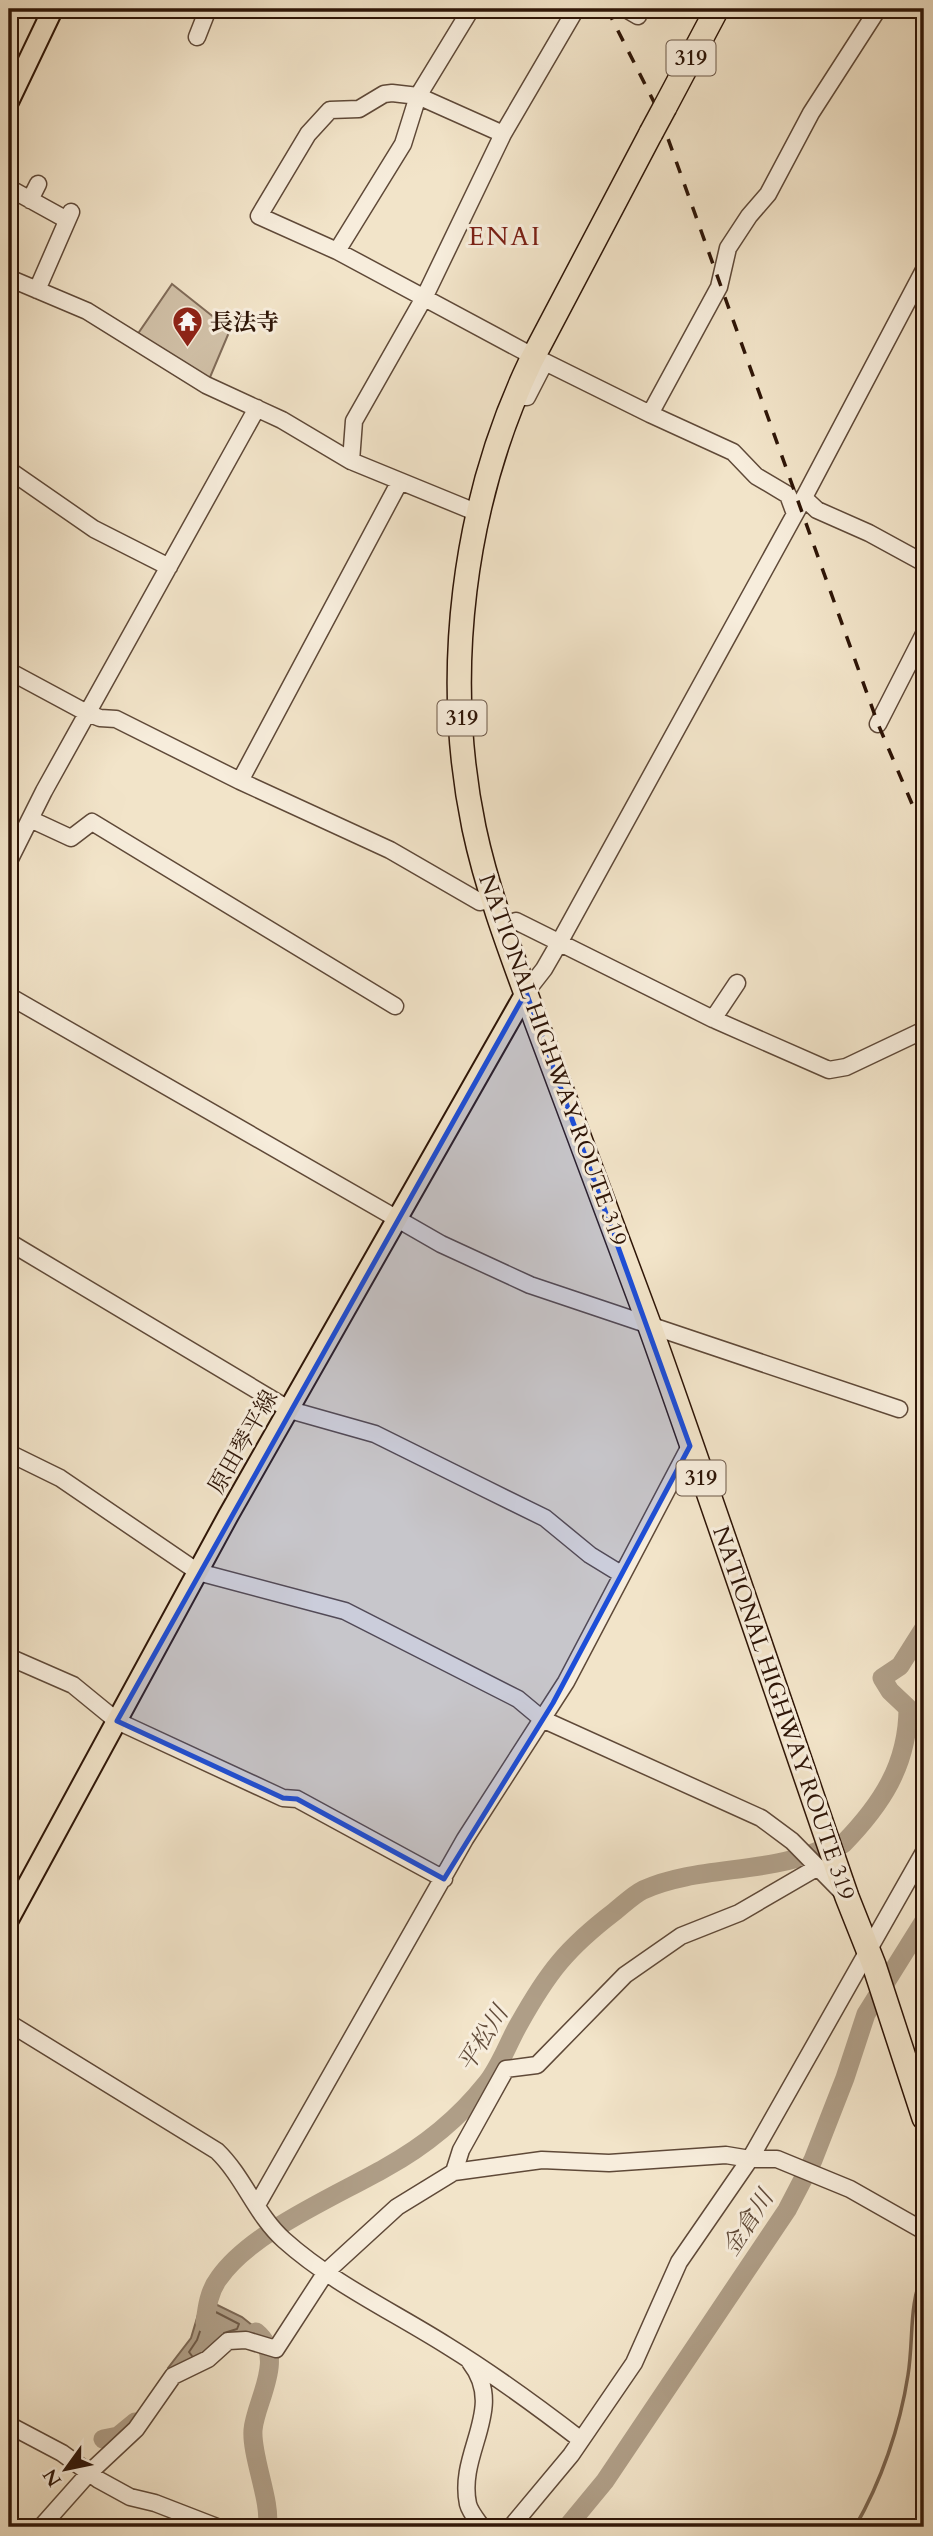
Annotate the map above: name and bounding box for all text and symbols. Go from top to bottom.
road number: 319 [666,41,716,76]
district label: ENAI [468,219,542,254]
temple icon: 長法寺 [170,305,204,349]
place label: 長法寺 [210,307,279,338]
road number: 319 [438,700,486,736]
street label: NATIONAL HIGHWAY ROUTE 319 [471,870,635,1250]
street label: 原田琴平線 [201,1384,285,1500]
road number: 319 [676,1460,726,1496]
street label: NATIONAL HIGHWAY ROUTE 319 [705,1522,863,1904]
water label: 平松川 [450,1997,518,2078]
water label: 金倉川 [715,2181,783,2262]
north arrow [32,2434,102,2504]
text: N [37,2463,68,2492]

